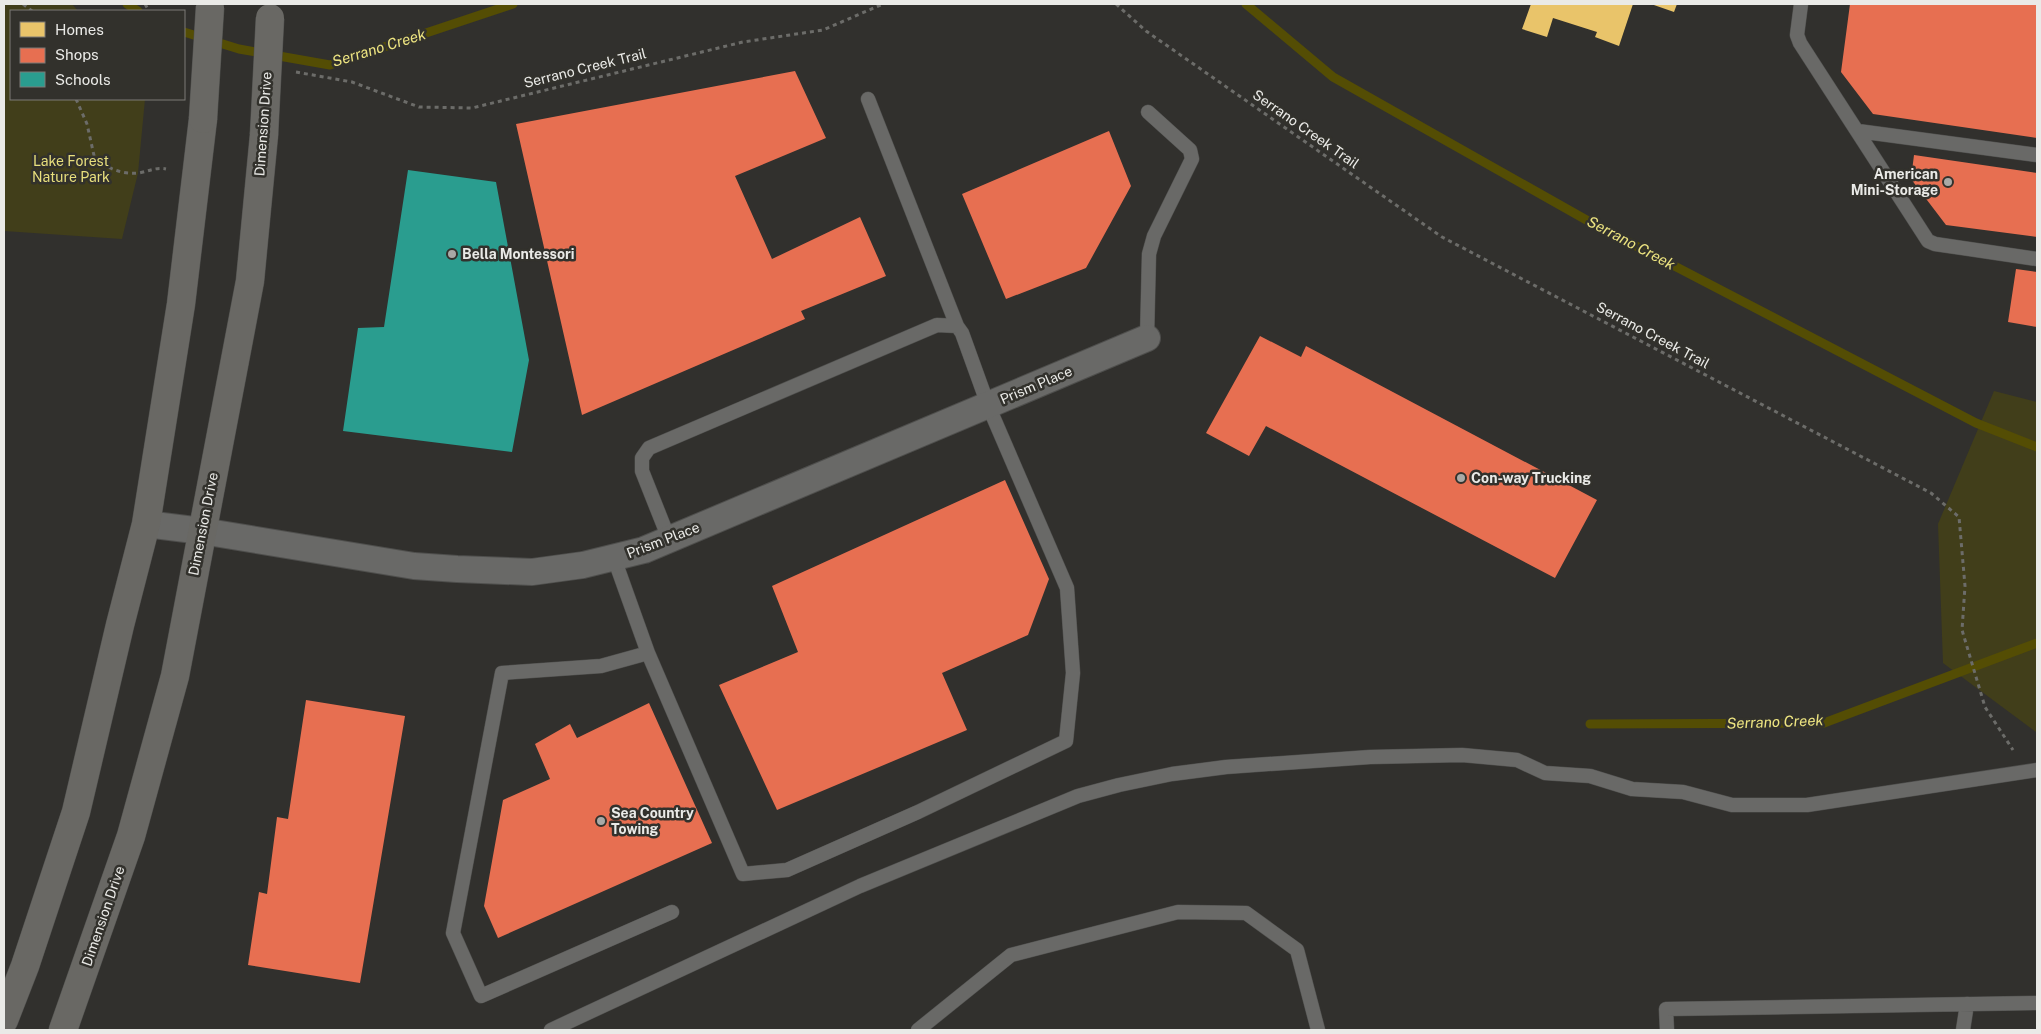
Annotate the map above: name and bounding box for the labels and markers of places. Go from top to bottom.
place label: American Mini-Storage [1851,166,1938,198]
marker: American Mini-Storage [1942,176,1954,188]
place label: Bella Montessori [462,246,574,262]
marker: Bella Montessori [446,248,458,260]
place label: Con-way Trucking [1471,470,1591,486]
marker: Con-way Trucking [1455,472,1467,484]
place label: Sea Country Towing [611,805,694,837]
marker: Sea Country Towing [595,815,607,827]

